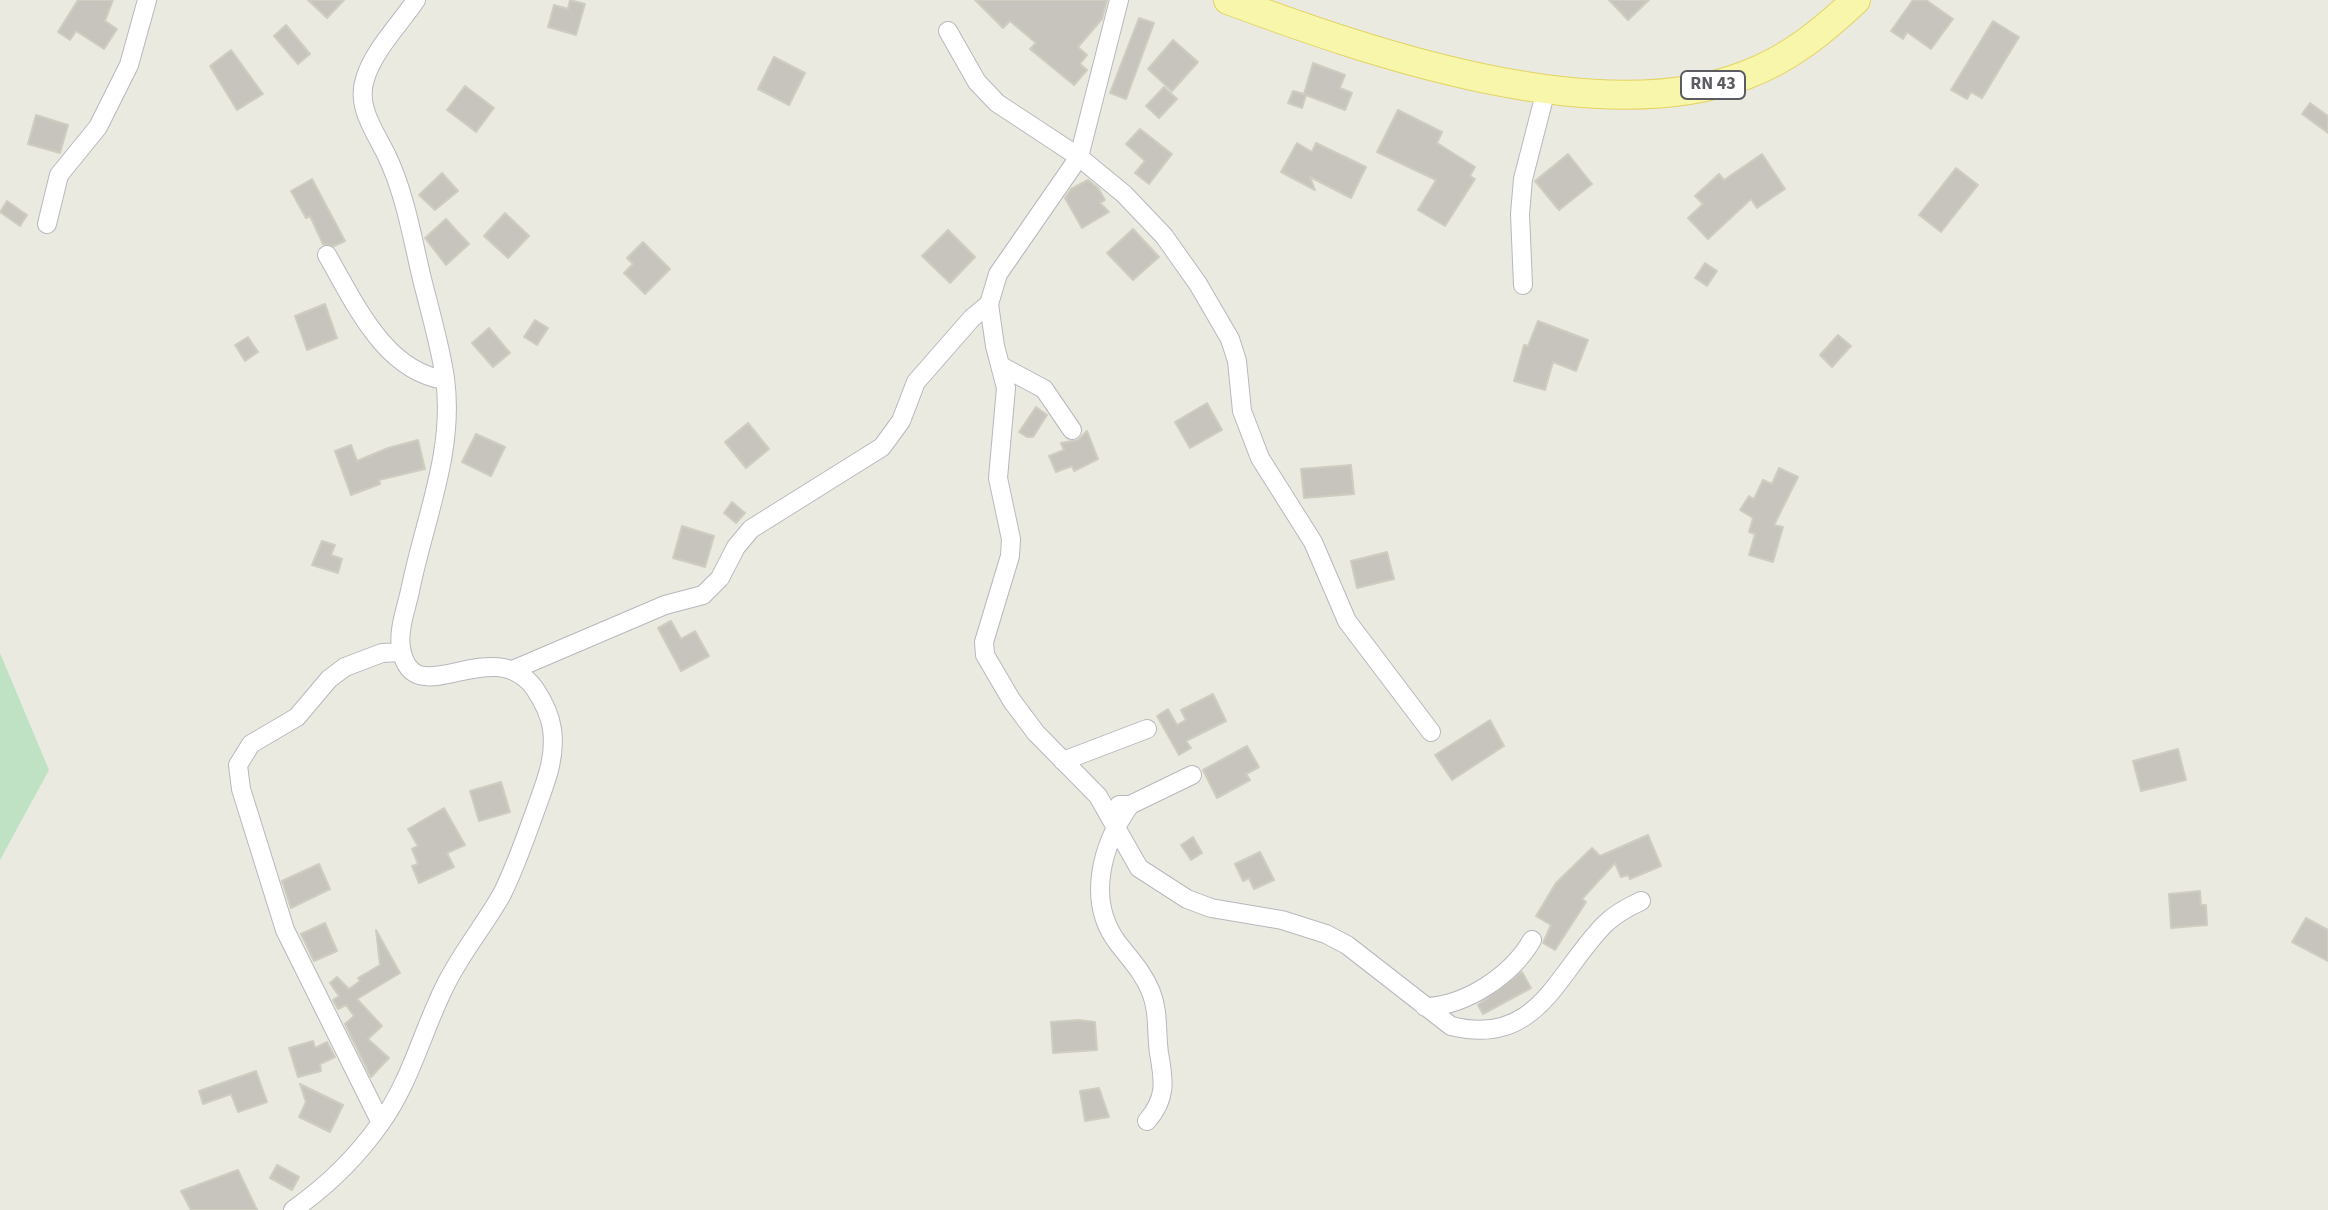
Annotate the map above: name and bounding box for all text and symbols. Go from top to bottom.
road number: RN 43 [1681,71,1745,99]

